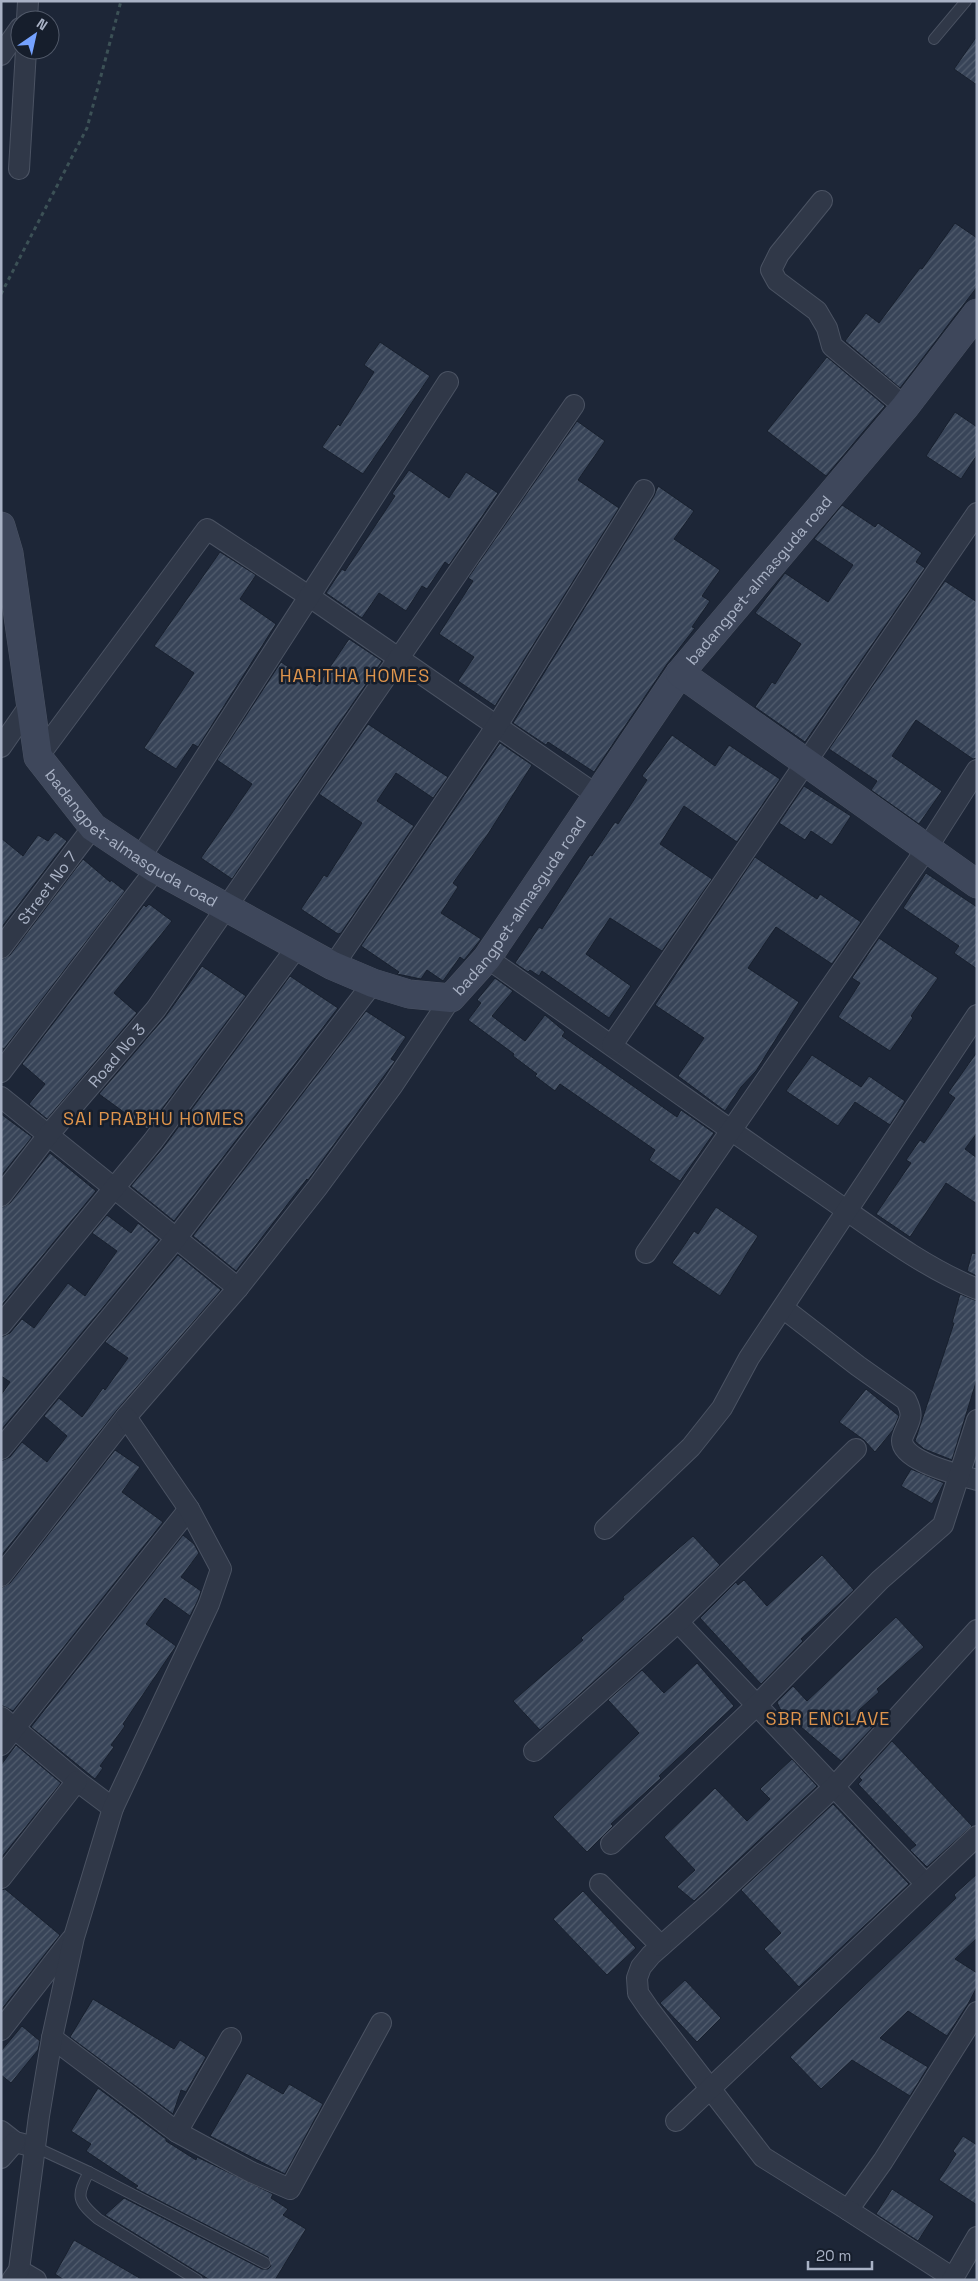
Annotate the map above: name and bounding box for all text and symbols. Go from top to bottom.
north arrow [10,10,60,60]
text: N [33,14,51,34]
street label: badangpet-almasguda road [681,491,837,669]
district label: HARITHA HOMES [280,664,430,687]
street label: badangpet-almasguda road [40,765,221,912]
street label: badangpet-almasguda road [448,812,591,1000]
street label: Street No 7 [13,847,82,929]
street label: Road No 3 [83,1019,150,1092]
district label: SAI PRABHU HOMES [63,1107,245,1130]
district label: SBR ENCLAVE [766,1707,891,1730]
scale bar [808,2238,872,2270]
text: 20 m [816,2246,851,2265]

